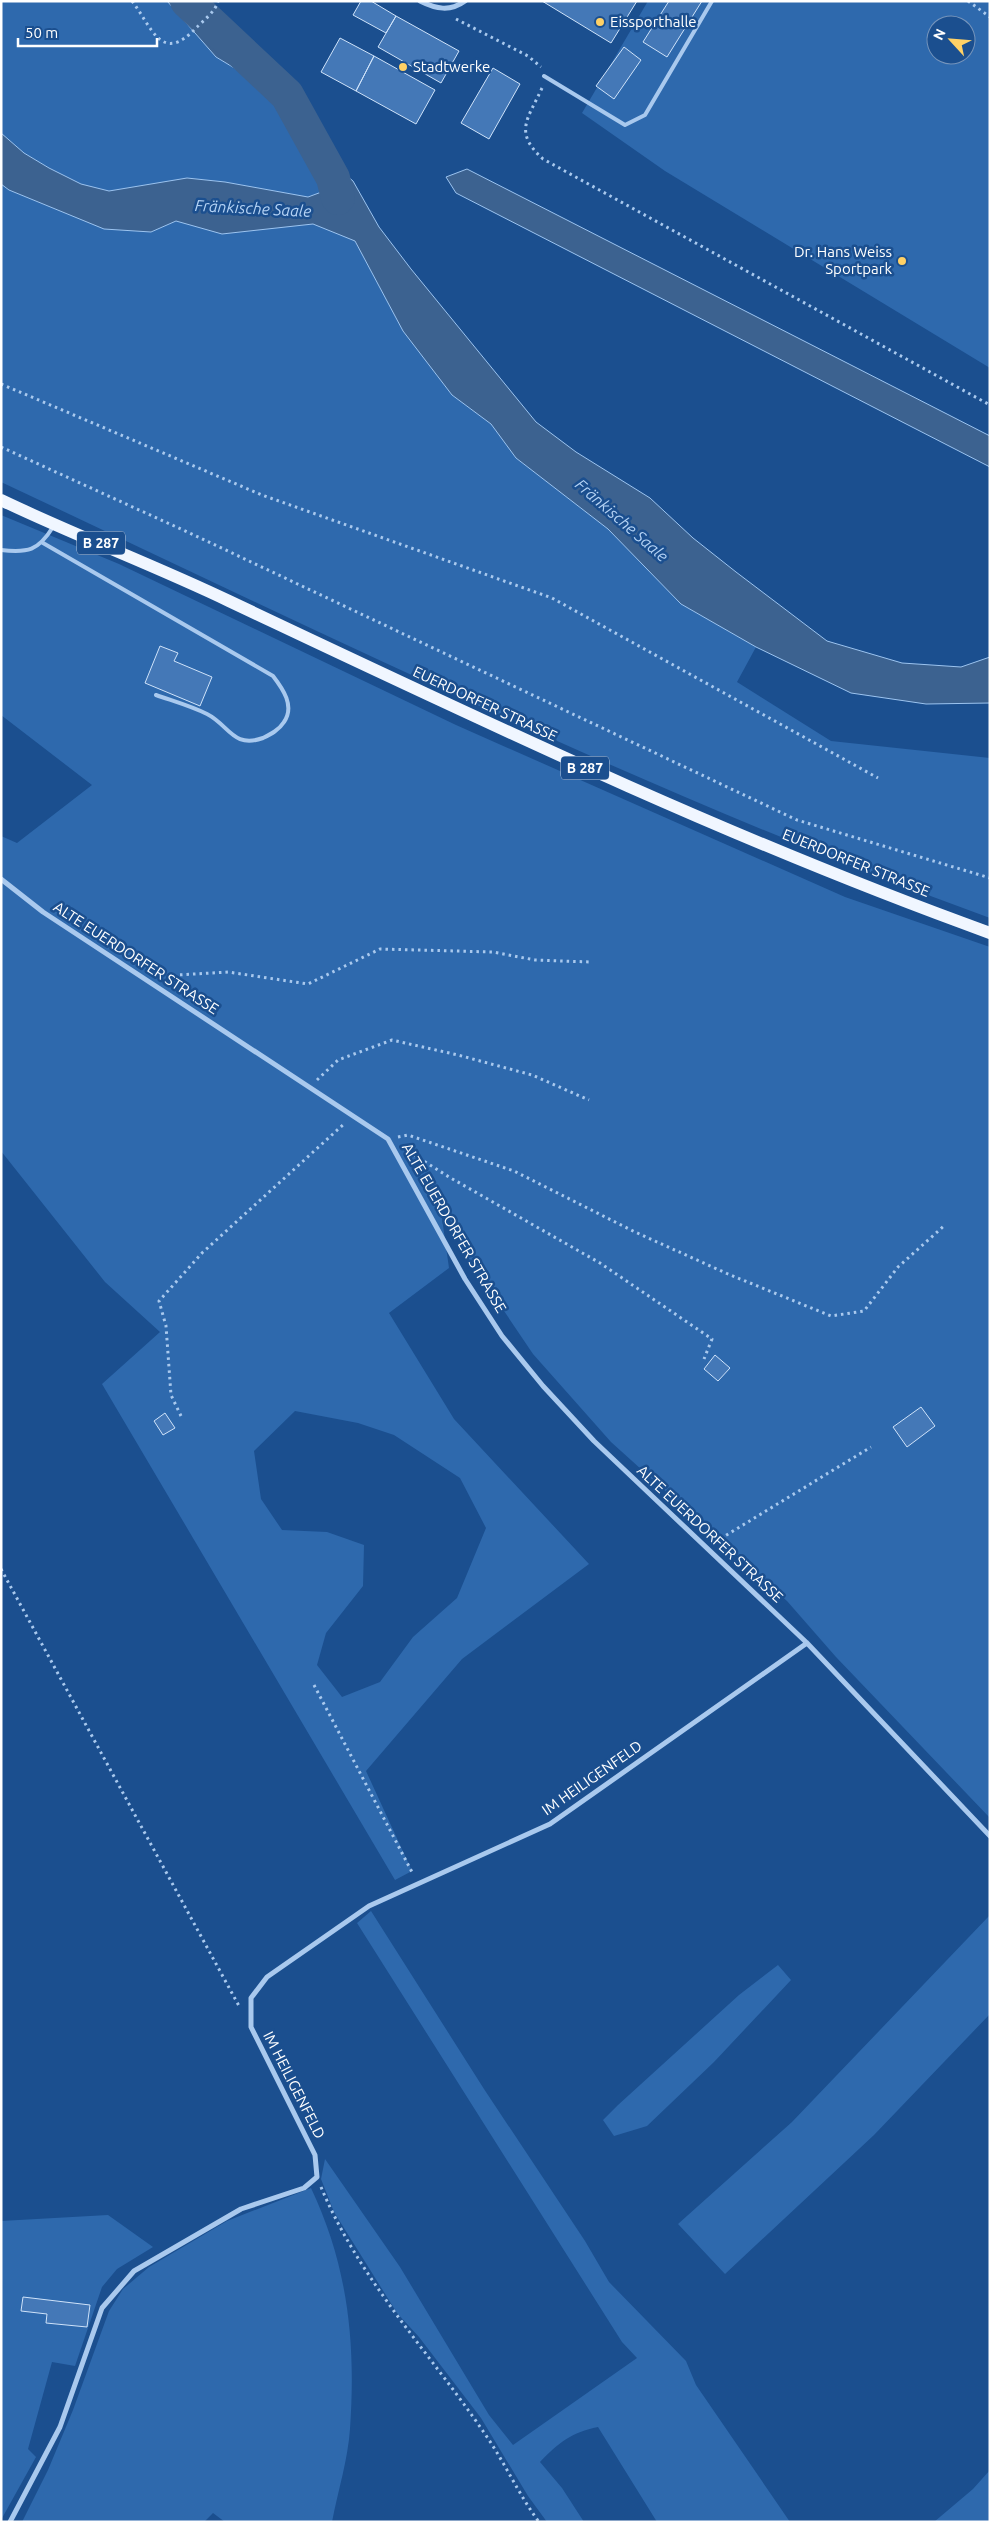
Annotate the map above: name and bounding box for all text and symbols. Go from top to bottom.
place label: Eissporthalle [610,13,697,30]
scale bar [18,15,156,47]
north arrow [926,15,976,65]
marker: Eissporthalle [594,16,606,28]
text: 50 m [25,24,58,41]
text: N [930,26,949,43]
place label: Stadtwerke [413,58,490,75]
marker: Stadtwerke [397,61,409,73]
water label: Fränkische Saale [194,196,312,220]
place label: Dr. Hans Weiss Sportpark [794,243,892,277]
marker: Dr. Hans Weiss Sportpark [896,255,908,267]
water label: Fränkische Saale [572,475,672,565]
road number: B 287 [77,532,125,554]
street label: EUERDORFER STRASSE [410,663,560,744]
road number: B 287 [561,756,609,780]
street label: EUERDORFER STRASSE [780,825,932,900]
street label: ALTE EUERDORFER STRASSE [51,898,222,1017]
street label: ALTE EUERDORFER STRASSE [399,1140,510,1316]
street label: ALTE EUERDORFER STRASSE [634,1462,787,1606]
street label: IM HEILIGENFELD [538,1737,645,1818]
street label: IM HEILIGENFELD [260,2028,329,2141]

